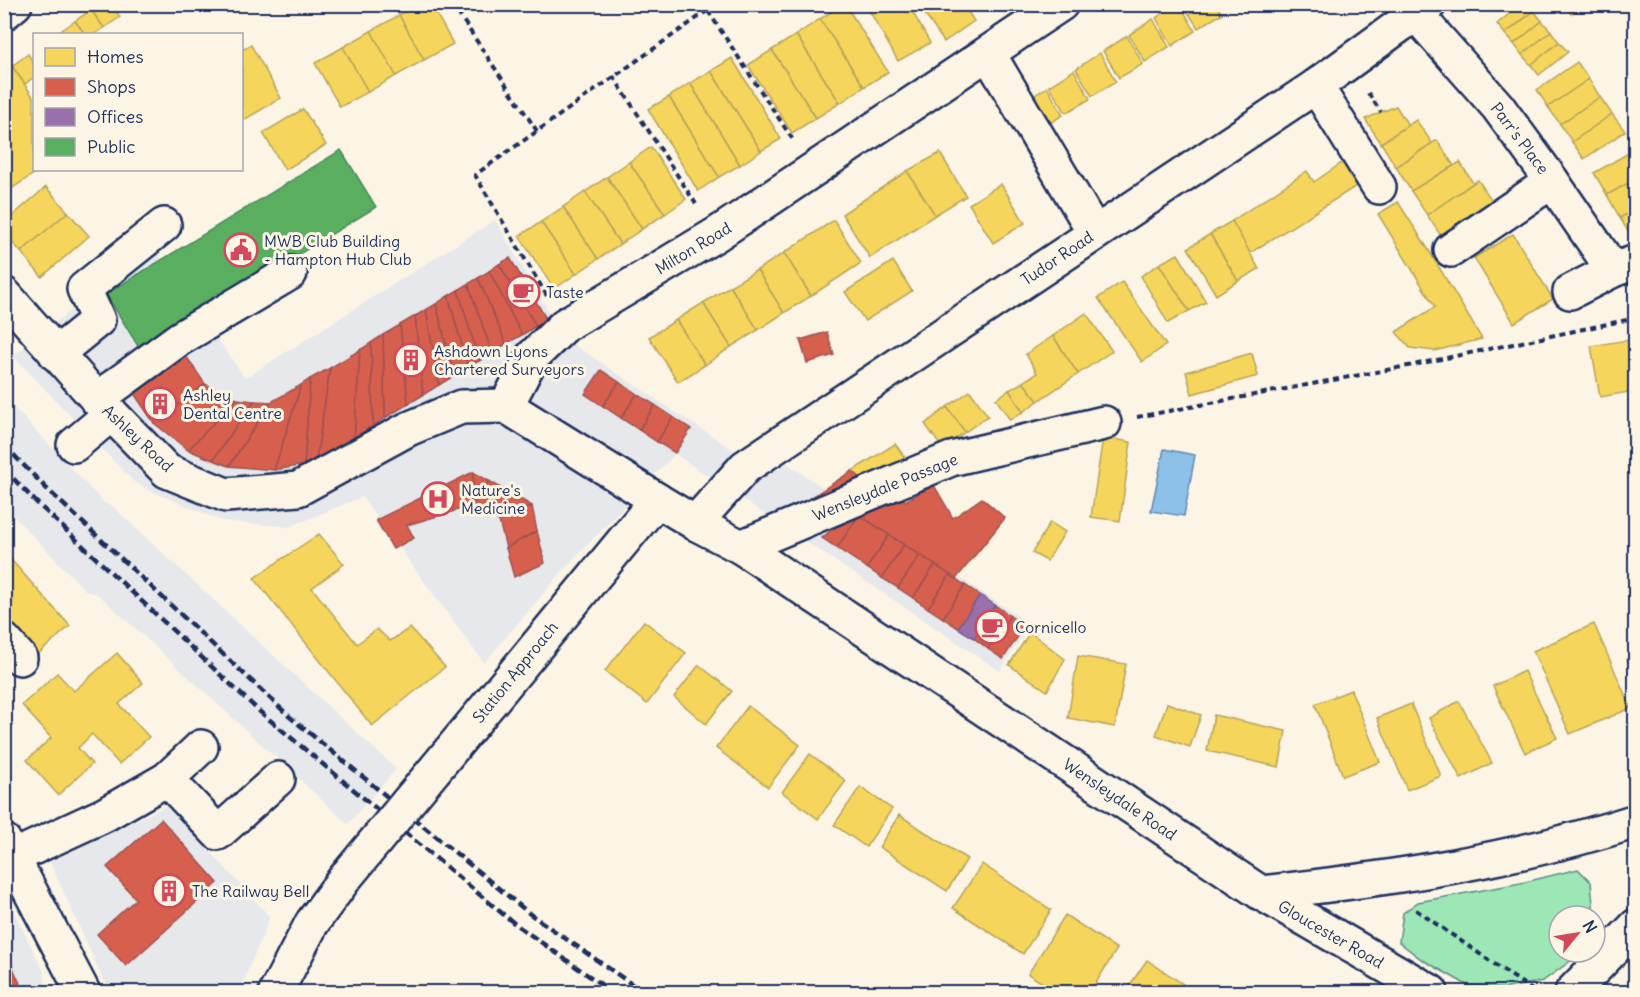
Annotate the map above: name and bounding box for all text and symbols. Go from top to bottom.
legend [33,33,243,171]
text: Homes [87,45,144,68]
text: Shops [87,75,136,98]
street label: Parr's Place [1487,98,1553,178]
text: Offices [87,105,143,128]
text: Public [87,135,136,158]
street label: Milton Road [651,218,735,278]
street label: Tudor Road [1017,227,1097,289]
place label: MWB Club Building - Hampton Hub Club [264,231,412,269]
public building icon: MWB Club Building - Hampton Hub Club [223,232,259,268]
cafe icon: Taste [505,274,541,310]
place label: Taste [546,282,584,302]
place label: Ashdown Lyons Chartered Surveyors [434,341,584,379]
building icon: Ashdown Lyons Chartered Surveyors [393,342,429,378]
place label: Ashley Dental Centre [183,385,282,423]
building icon: Ashley Dental Centre [142,386,178,422]
street label: Ashley Road [98,400,178,476]
street label: Wensleydale Passage [810,449,960,525]
place label: Nature's Medicine [461,480,525,518]
hospital icon: Nature's Medicine [420,481,456,517]
cafe icon: Cornicello [974,609,1010,645]
street label: Station Approach [468,617,562,727]
place label: Cornicello [1015,617,1086,637]
street label: Wensleydale Road [1059,754,1181,844]
building icon: The Railway Bell [151,873,187,909]
place label: The Railway Bell [192,881,309,901]
street label: Gloucester Road [1275,896,1387,972]
north arrow [1547,904,1607,964]
text: N [1579,917,1601,936]

